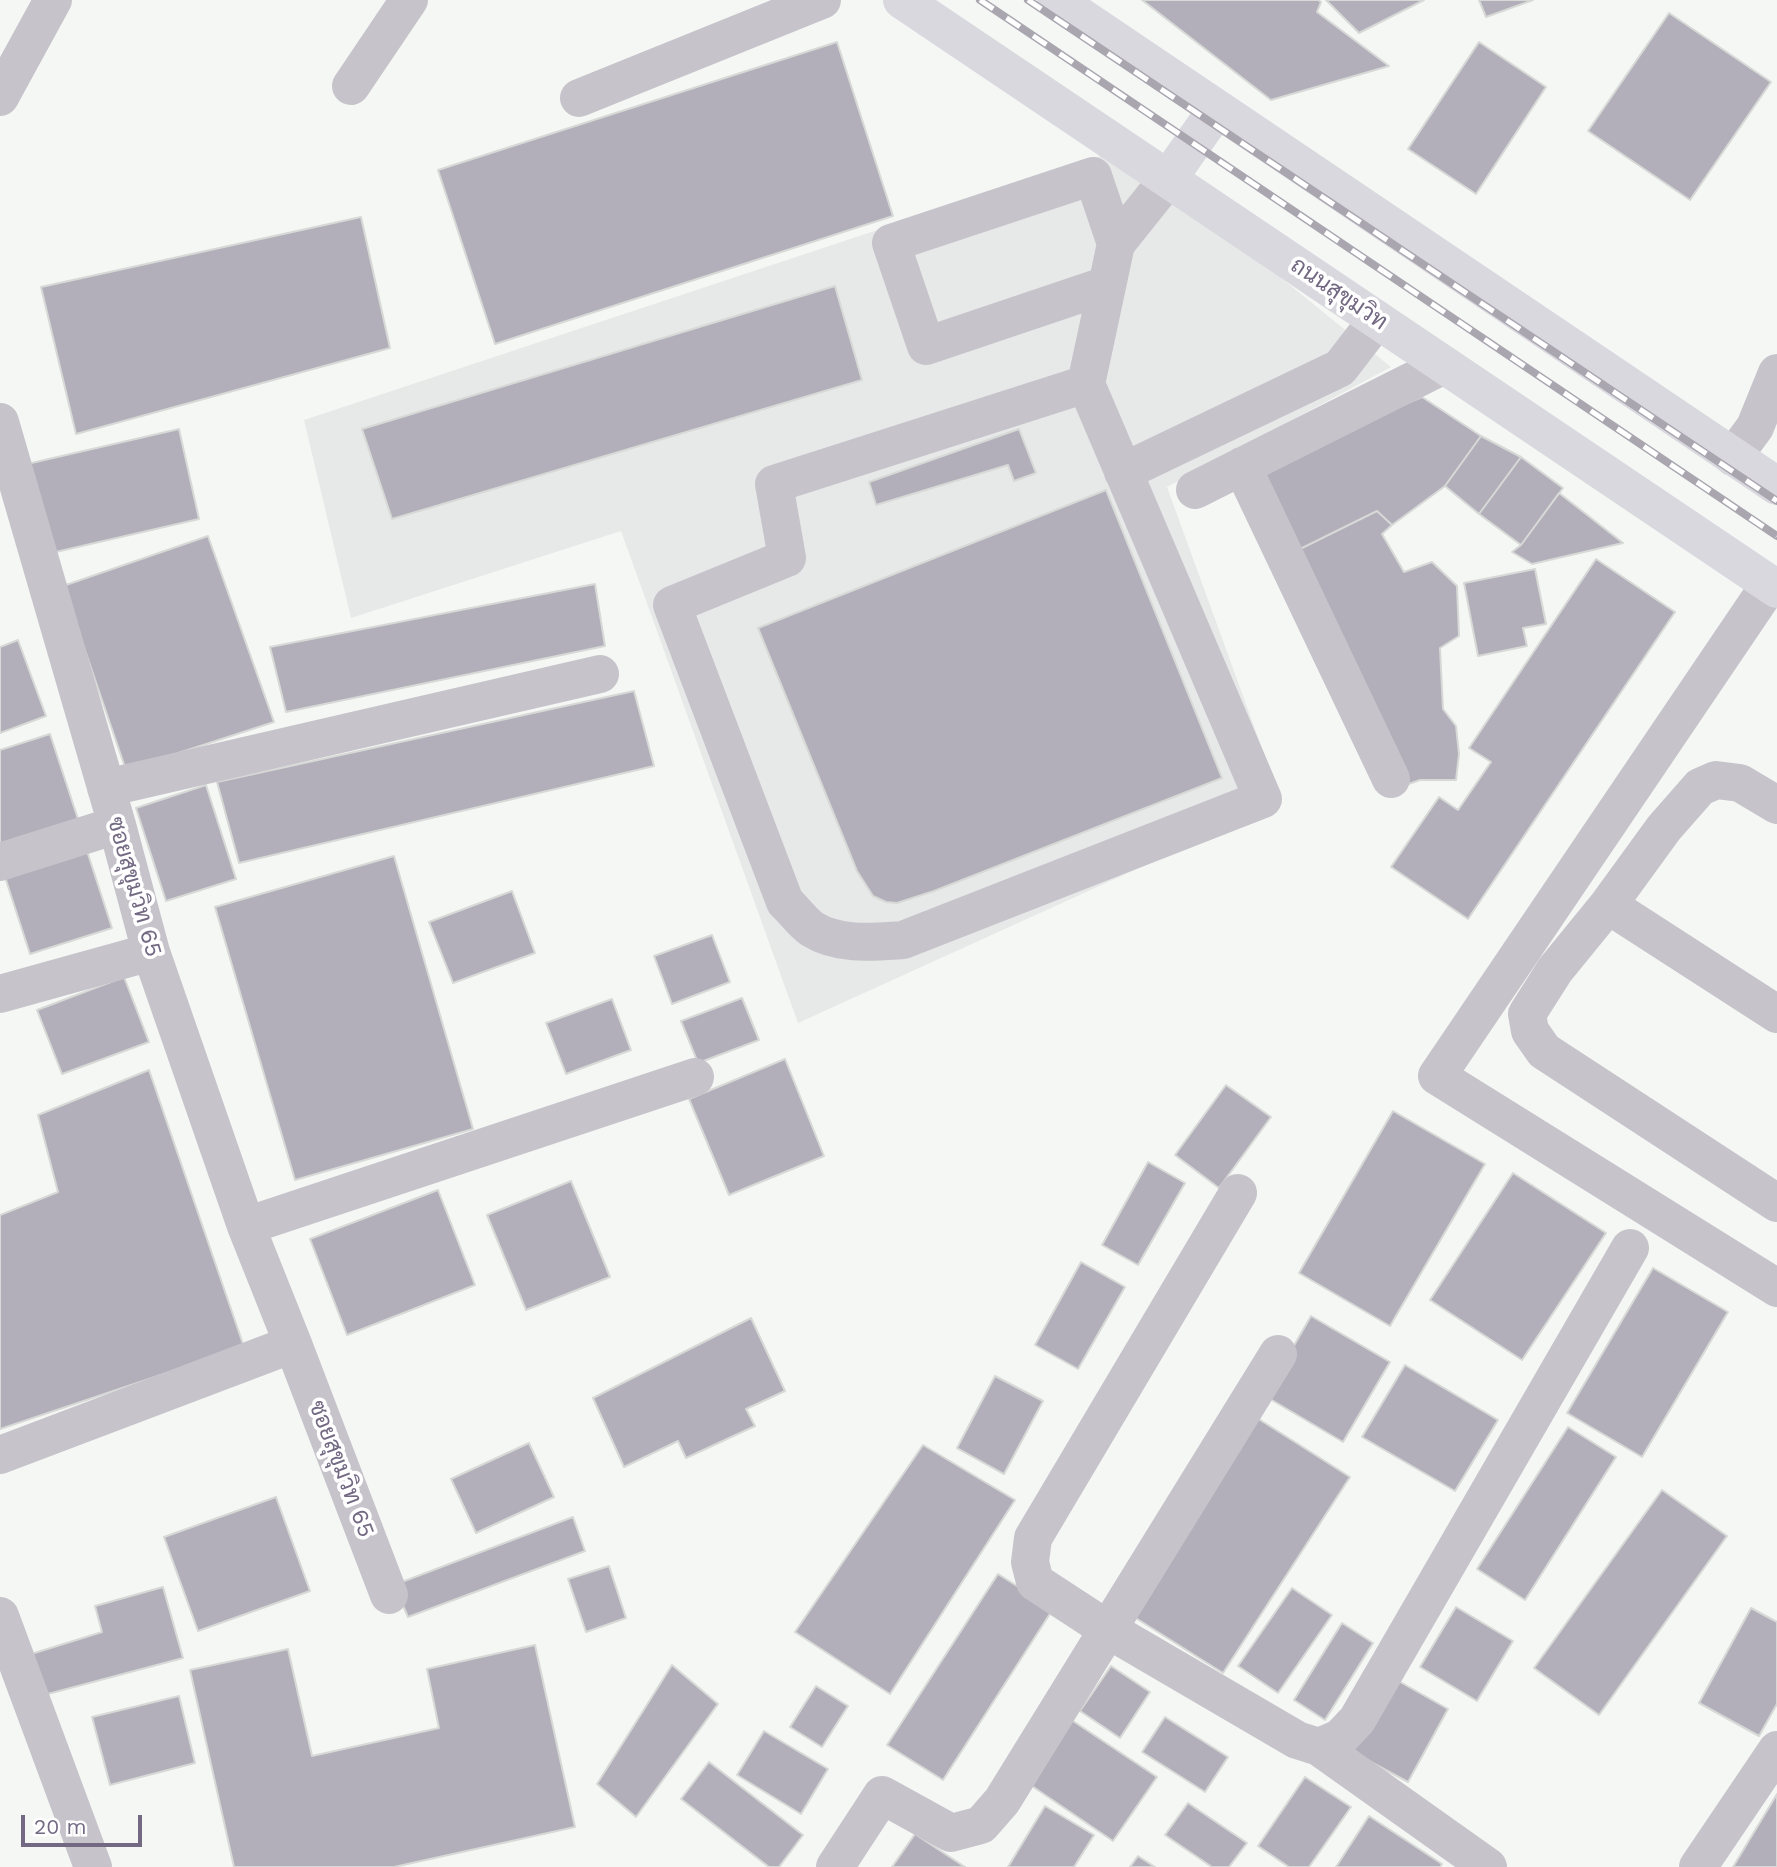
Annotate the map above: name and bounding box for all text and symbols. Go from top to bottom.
street label: ถนนสุขุมวิท [1285,252,1393,336]
street label: ซอยสุขุมวิท 65 [101,814,167,960]
street label: ซอยสุขุมวิท 65 [302,1397,380,1541]
scale bar [24,1800,145,1844]
text: 20 m [34,1814,86,1839]

